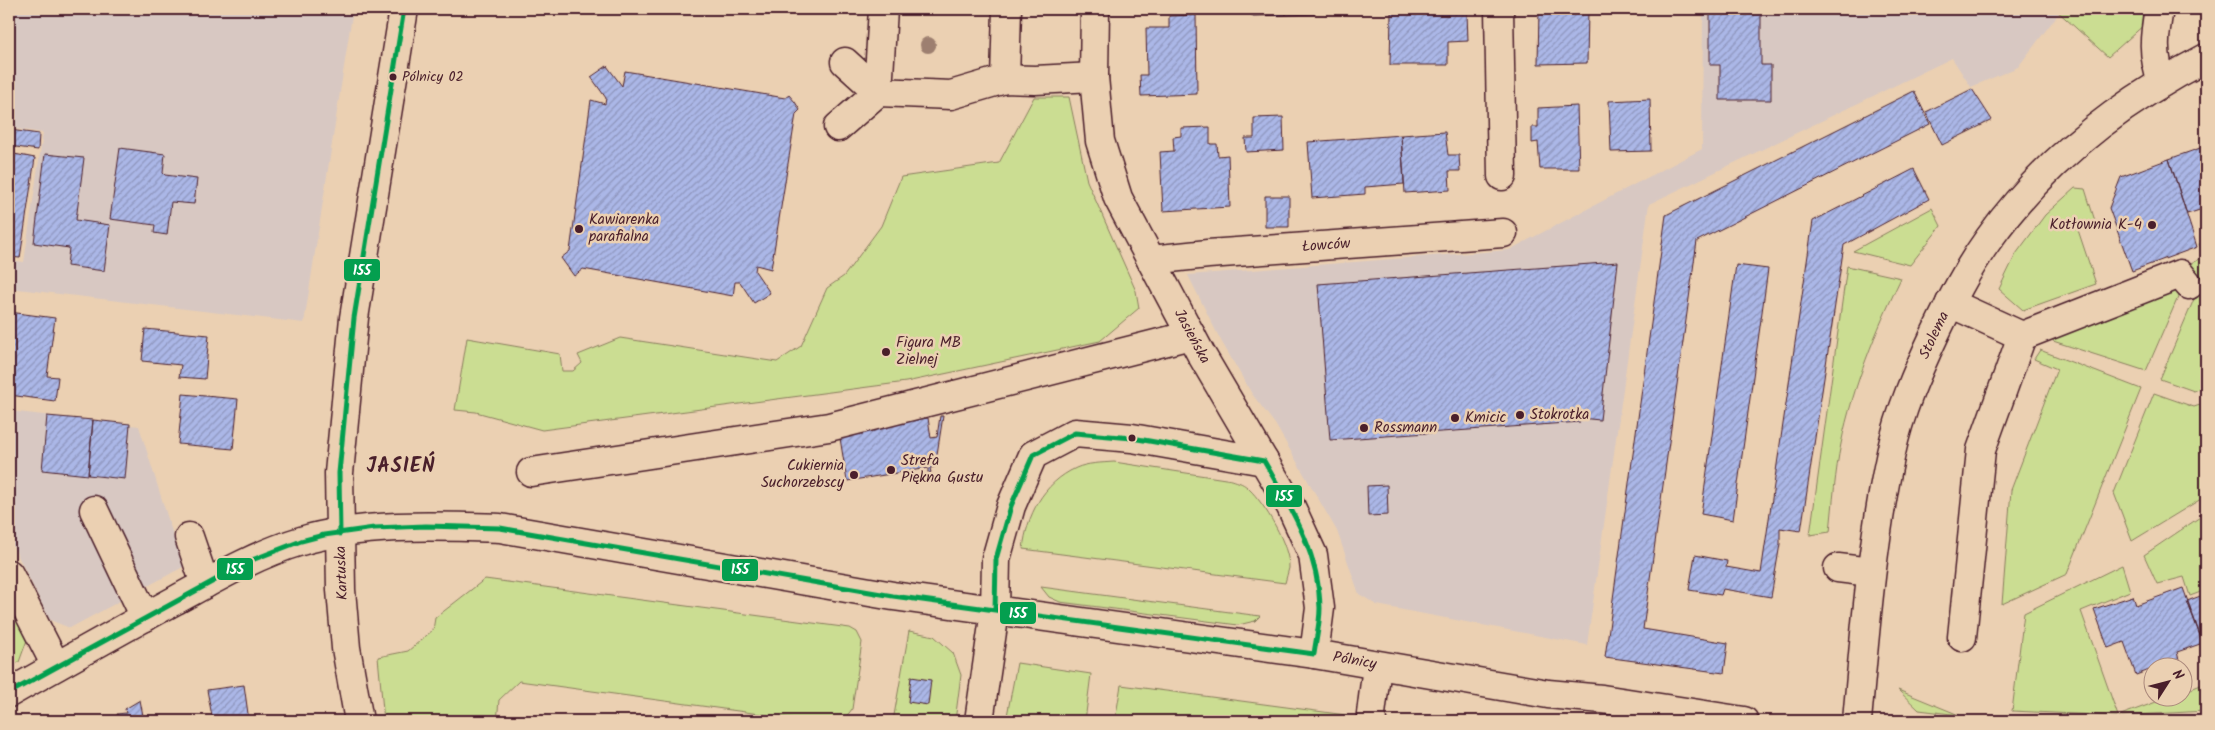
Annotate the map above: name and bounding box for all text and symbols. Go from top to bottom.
place label: Pólnicy 02 [402,66,464,88]
marker: Pólnicy 02 [388,72,398,82]
place label: Kawiarenka parafialna [588,208,659,249]
place label: Kotłownia K-4 [2050,213,2142,237]
marker: Kotłownia K-4 [2146,219,2158,231]
marker: Kawiarenka parafialna [573,223,585,235]
street label: Łowców [1301,232,1352,259]
line badge: 155 [343,258,381,282]
text: 155 [353,260,373,282]
street label: Jasieńska [1167,305,1216,369]
street label: Stolema [1913,307,1956,363]
place label: Figura MB Zielnej [896,331,961,372]
marker: Figura MB Zielnej [880,346,892,358]
place label: Stokrotka [1530,403,1589,427]
place label: Kmicic [1465,406,1507,430]
marker: Stokrotka [1514,409,1526,421]
marker: Kmicic [1449,412,1461,424]
place label: Rossmann [1374,416,1437,440]
marker: Rossmann [1358,422,1370,434]
unlabelled marker [1127,433,1137,443]
place label: Strefa Piękna Gustu [901,449,983,490]
district label: JASIEŃ [366,451,436,483]
place label: Cukiernia Suchorzebscy [761,454,845,495]
marker: Strefa Piękna Gustu [885,464,897,476]
marker: Cukiernia Suchorzebscy [848,469,860,481]
line badge: 155 [1265,484,1303,508]
text: 155 [1275,486,1295,508]
street label: Kartuska [329,545,355,601]
line badge: 155 [216,557,254,581]
line badge: 155 [721,558,759,582]
text: 155 [226,559,246,581]
text: 155 [731,559,751,581]
line badge: 155 [999,601,1037,625]
text: 155 [1009,603,1029,625]
street label: Pólnicy [1331,645,1379,677]
north arrow [2142,658,2192,708]
text: N [2166,665,2189,685]

